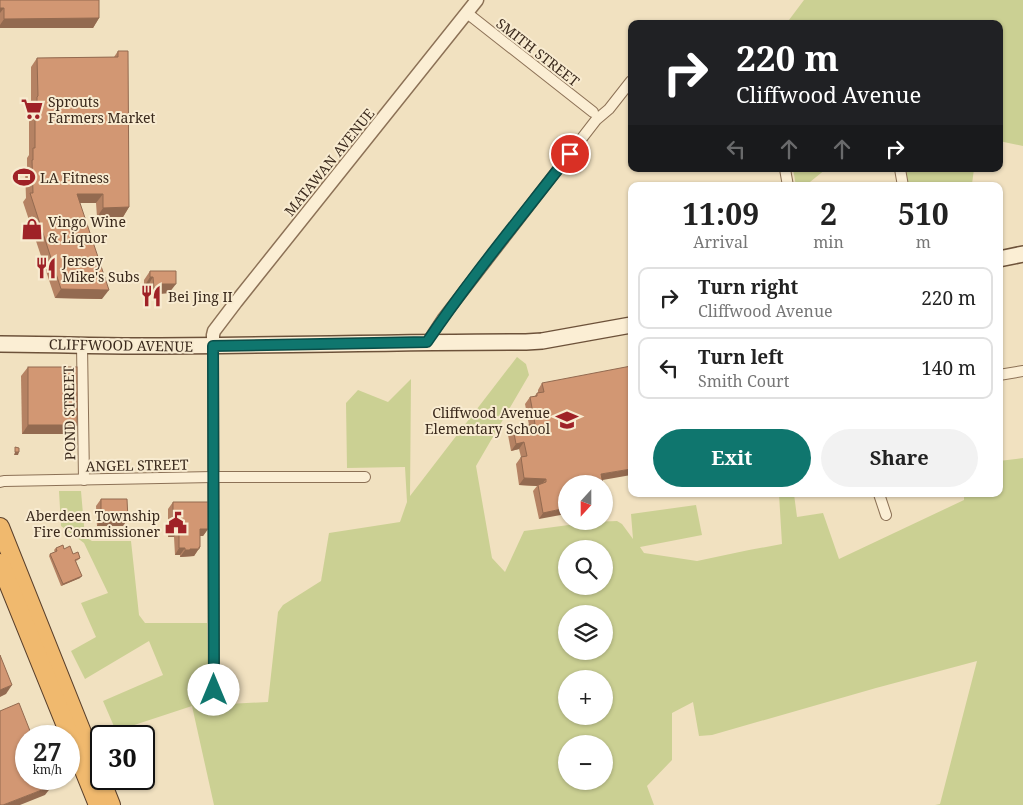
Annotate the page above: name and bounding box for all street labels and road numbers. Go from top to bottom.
street label: SMITH STREET [493,14,584,91]
street label: MATAWAN AVENUE [280,104,378,220]
street label: CLIFFWOOD AVENUE [49,334,194,356]
street label: POND STREET [59,365,79,460]
street label: ANGEL STREET [85,455,189,475]

